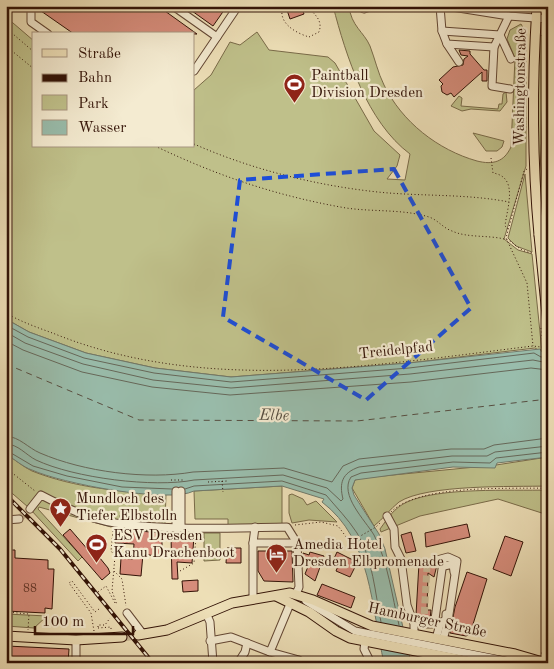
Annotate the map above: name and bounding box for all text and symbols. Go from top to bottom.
street label: Washingtonstraße [512,28,530,146]
legend [32,32,195,148]
text: Straße [78,47,121,62]
place label: Paintball Division Dresden [311,69,423,101]
text: Bahn [78,71,112,86]
sports icon: Paintball Division Dresden [283,73,307,104]
text: Park [78,97,109,112]
text: Wasser [78,121,126,136]
street label: Treidelpfad [358,340,434,362]
water label: Elbe [258,408,290,424]
place label: Mundloch des Tiefer Elbstolln [76,492,177,524]
place icon: Mundloch des Tiefer Elbstolln [48,496,72,527]
place label: ESV Dresden Kanu Drachenboot [113,529,235,561]
sports icon: ESV Dresden Kanu Drachenboot [85,533,109,564]
place label: Amedia Hotel Dresden Elbpromenade [293,538,444,570]
hotel icon: Amedia Hotel Dresden Elbpromenade [265,542,289,573]
house number: 88 [23,583,37,595]
street label: Hamburger Straße [366,601,488,641]
scale bar [35,604,132,636]
text: 100 m [42,615,84,630]

